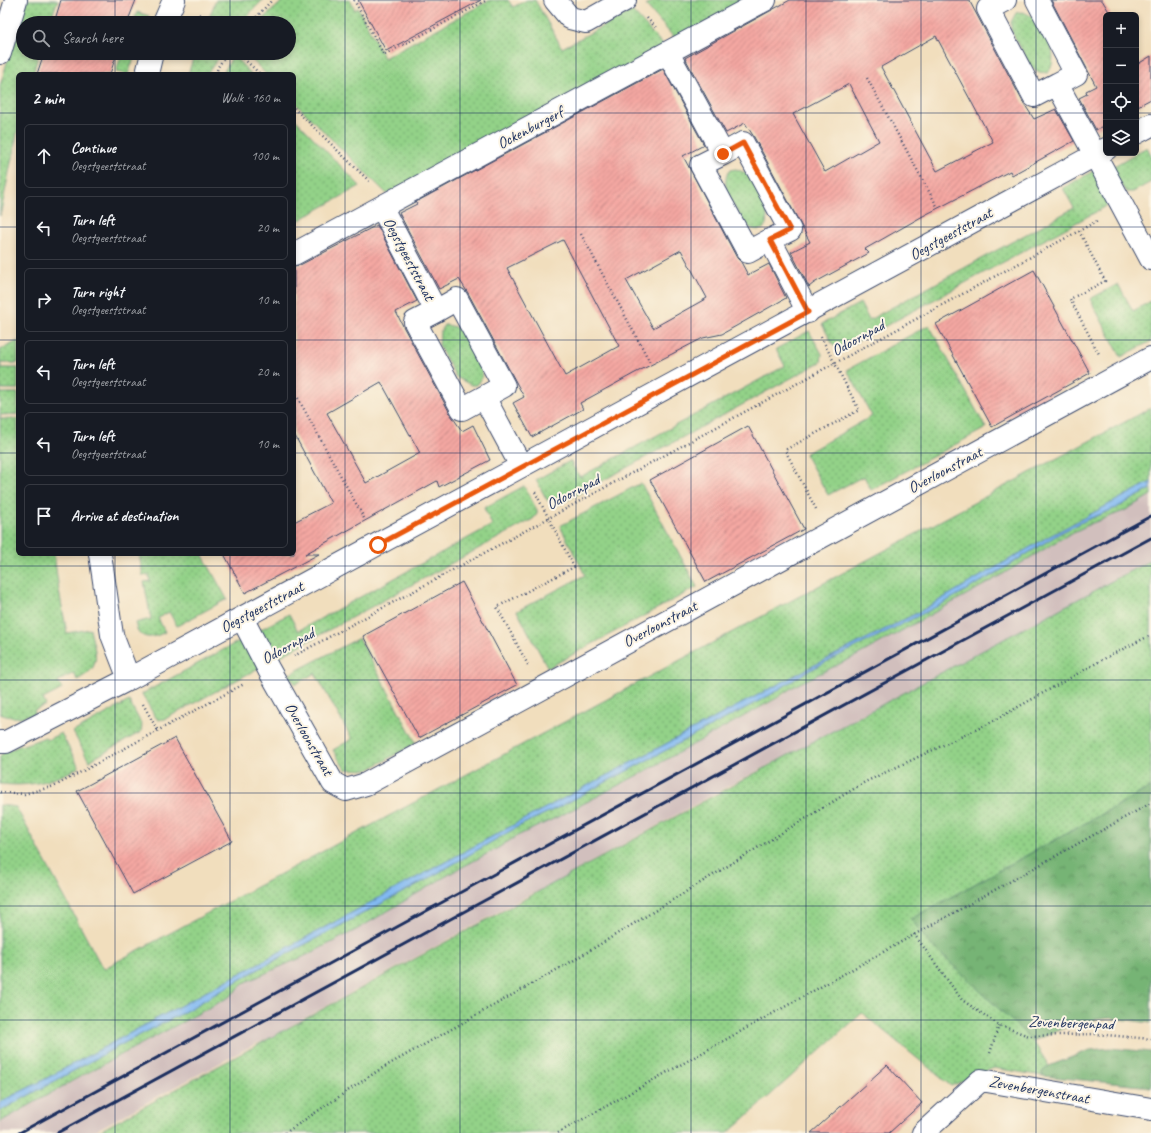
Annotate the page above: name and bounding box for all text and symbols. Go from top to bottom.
map controls [1103,12,1139,156]
button: + [1103,12,1139,48]
search box [16,16,296,60]
icon: search [30,27,52,49]
text: Search here [62,29,123,48]
button: − [1103,48,1139,84]
button: locate [1103,84,1139,120]
text: 2 min [32,88,65,109]
text: Walk · 160 m [221,90,280,106]
street label: Ockenburgerf [494,101,569,154]
button: layers [1103,120,1139,156]
text: Continue [71,139,116,158]
icon: ahead [33,145,55,167]
route end [714,145,732,163]
text: 100 m [251,148,279,164]
text: Oegstgeeststraat [71,158,145,174]
street label: Oegstgeeststraat [906,202,997,265]
text: Turn left [71,211,114,230]
street label: Oegstgeeststraat [379,214,440,306]
icon: left [33,217,55,239]
text: 20 m [257,220,279,236]
text: Oegstgeeststraat [71,230,145,246]
text: Turn right [71,283,124,302]
icon: right [33,289,55,311]
text: 10 m [257,292,279,308]
text: Oegstgeeststraat [71,302,145,318]
street label: Odoornpad [828,314,890,361]
text: Turn left [71,355,114,374]
icon: left [33,361,55,383]
text: 20 m [257,364,279,380]
text: Oegstgeeststraat [71,374,145,390]
text: Turn left [71,427,114,446]
icon: left [33,433,55,455]
text: 10 m [257,436,279,452]
street label: Overloonstraat [905,441,987,498]
text: Oegstgeeststraat [71,446,145,462]
street label: Odoornpad [543,468,605,514]
icon: arrive [33,505,55,527]
text: Arrive at destination [71,507,178,526]
route start [369,536,387,554]
street label: Oegstgeeststraat [217,576,309,637]
street label: Overloonstraat [620,595,702,652]
street label: Odoornpad [258,622,320,669]
street label: Overloonstraat [280,699,339,781]
street label: Zevenbergenpad [1028,1012,1117,1035]
street label: Zevenbergenstraat [987,1071,1092,1109]

